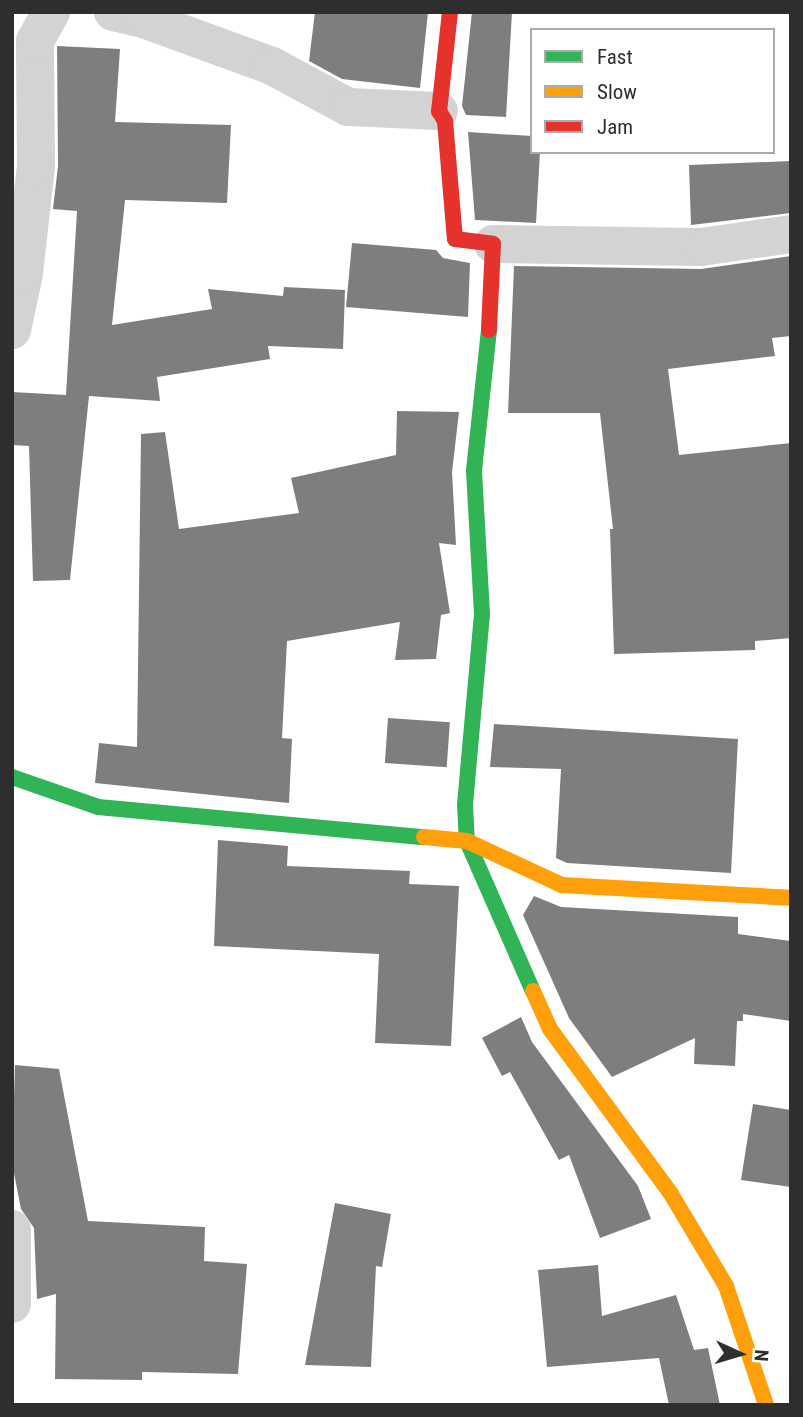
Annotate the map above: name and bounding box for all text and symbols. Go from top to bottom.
legend [530,28,775,154]
text: Fast [597,45,633,69]
text: Slow [597,80,637,104]
text: Jam [597,115,633,139]
north arrow [705,1319,775,1389]
text: N [750,1349,773,1362]

